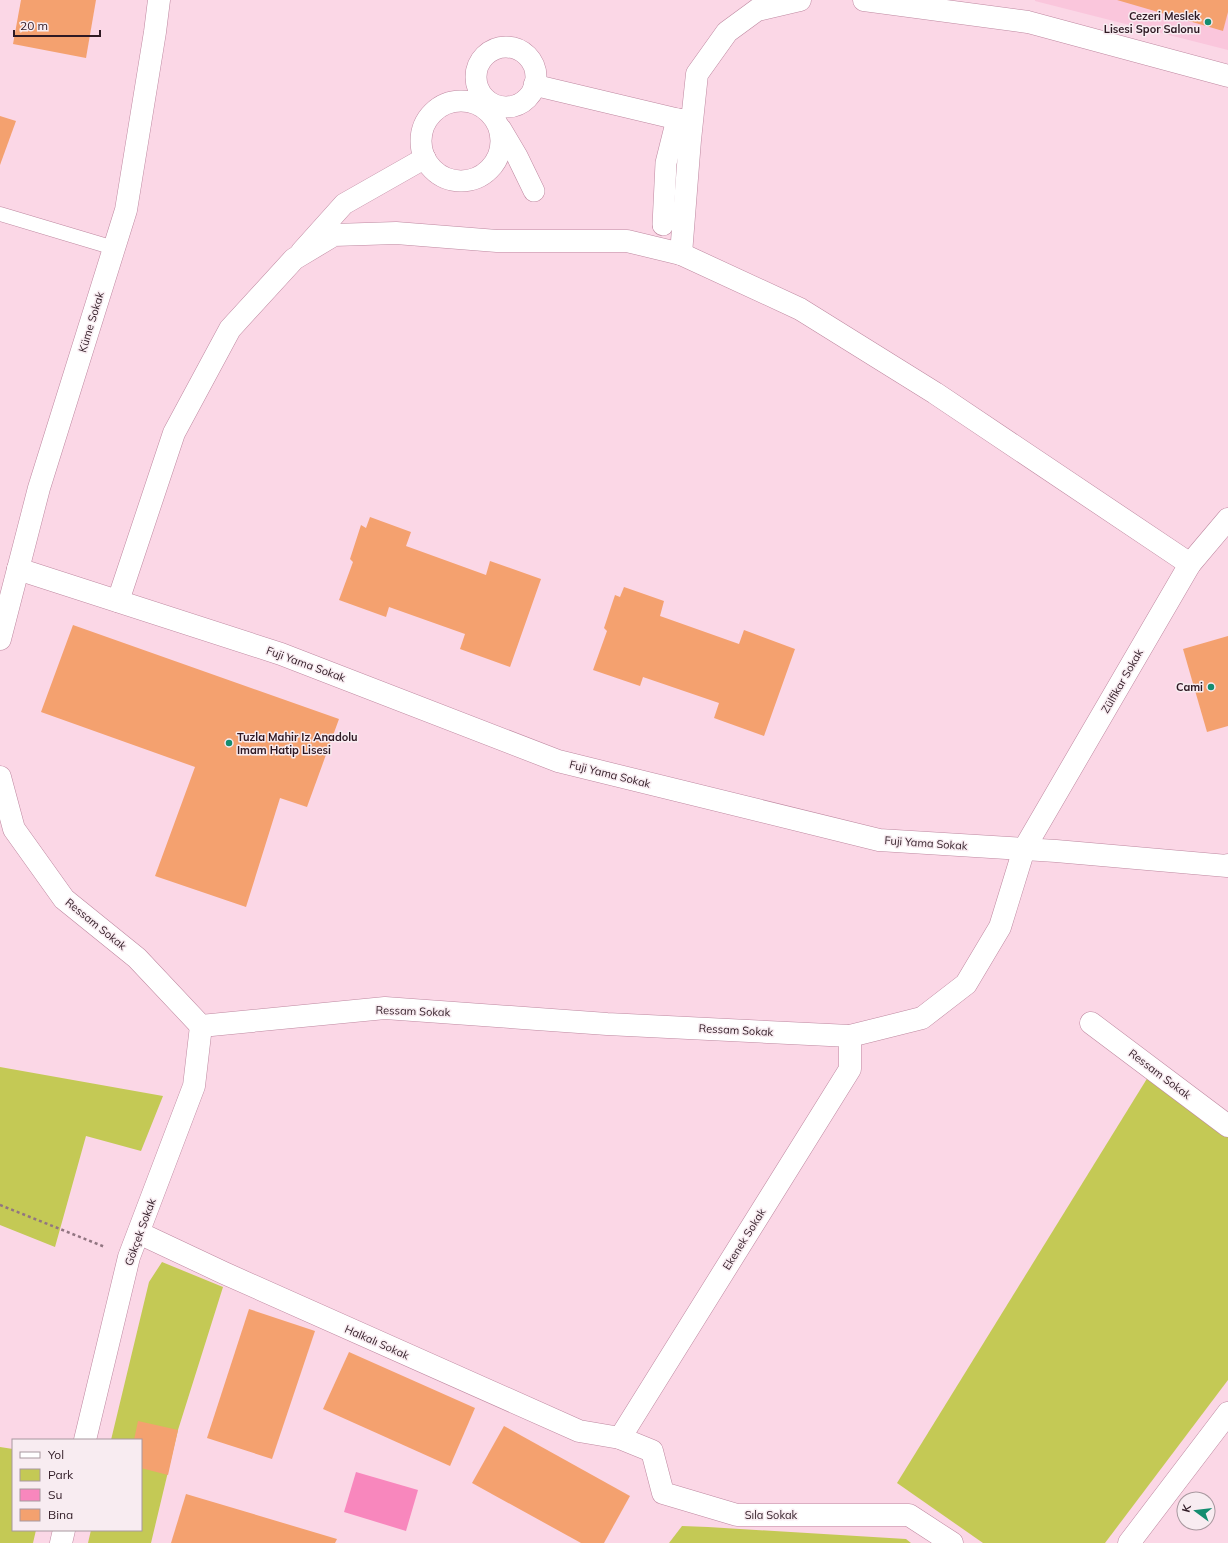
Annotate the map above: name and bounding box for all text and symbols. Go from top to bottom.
place label: Cezeri Meslek Lisesi Spor Salonu [1104,9,1201,36]
scale bar [14,12,100,38]
marker: Cezeri Meslek Lisesi Spor Salonu [1203,17,1213,27]
text: 20 m [20,18,48,33]
street label: Küme Sokak [75,290,107,354]
street label: Fuji Yama Sokak [265,643,348,685]
street label: Zülfikar Sokak [1098,646,1146,716]
place label: Cami [1176,680,1203,694]
marker: Cami [1206,682,1216,692]
place label: Tuzla Mahir Iz Anadolu Imam Hatip Lisesi [237,730,358,757]
marker: Tuzla Mahir Iz Anadolu Imam Hatip Lisesi [224,738,234,748]
street label: Fuji Yama Sokak [568,757,652,791]
street label: Fuji Yama Sokak [884,833,968,853]
street label: Ressam Sokak [63,895,130,953]
street label: Ressam Sokak [376,1003,451,1019]
street label: Ressam Sokak [698,1021,774,1039]
street label: Ressam Sokak [1126,1046,1194,1102]
street label: Gökçek Sokak [121,1196,159,1268]
street label: Ekenek Sokak [720,1205,769,1272]
street label: Halkalı Sokak [343,1322,412,1363]
legend [12,1439,142,1531]
text: Yol [47,1447,64,1462]
text: Park [48,1467,74,1482]
text: Su [48,1487,62,1502]
north arrow [1176,1491,1216,1531]
text: K [1179,1502,1194,1514]
text: Bina [48,1507,73,1522]
street label: Sıla Sokak [745,1508,798,1522]

